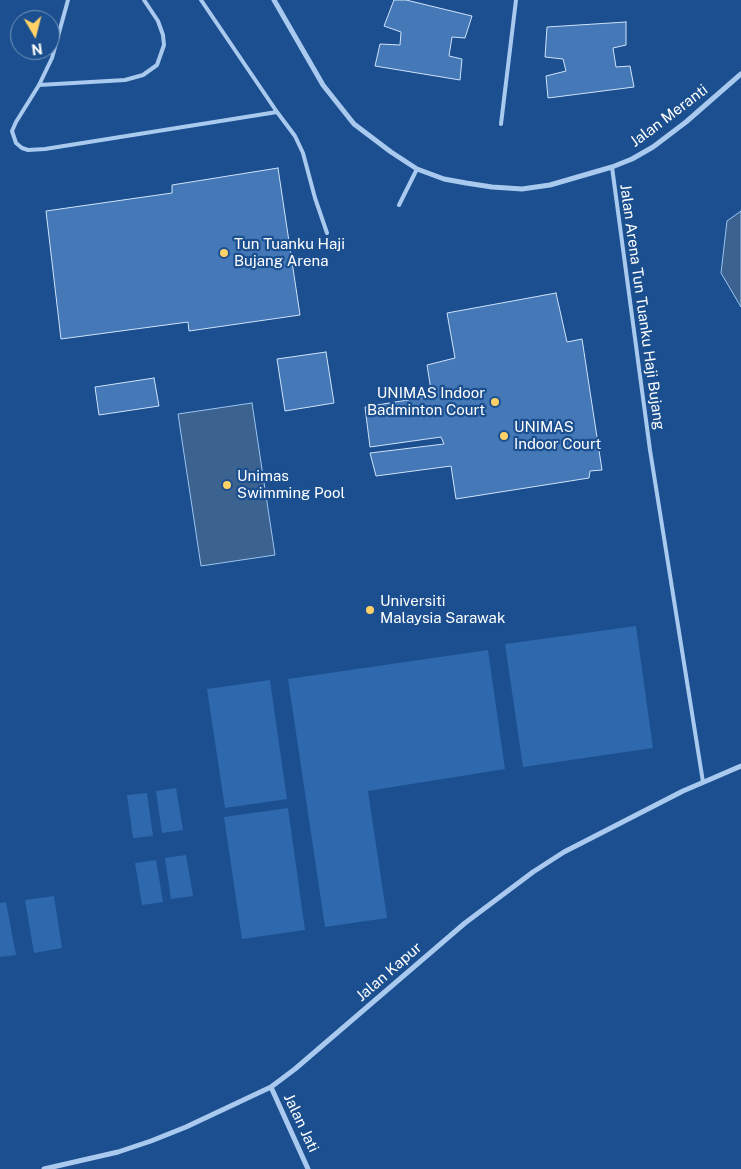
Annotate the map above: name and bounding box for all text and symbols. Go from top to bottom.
north arrow [10,10,60,60]
text: N [30,40,43,58]
street label: Jalan Meranti [627,81,711,151]
street label: Jalan Arena Tun Tuanku Haji Bujang [616,183,668,431]
place label: Tun Tuanku Haji Bujang Arena [234,235,345,270]
marker: Tun Tuanku Haji Bujang Arena [218,247,230,259]
place label: UNIMAS Indoor Badminton Court [367,384,485,419]
marker: UNIMAS Indoor Badminton Court [489,396,501,408]
place label: UNIMAS Indoor Court [514,418,601,453]
marker: UNIMAS Indoor Court [498,430,510,442]
place label: Unimas Swimming Pool [237,467,345,502]
marker: Unimas Swimming Pool [221,479,233,491]
place label: Universiti Malaysia Sarawak [380,592,505,627]
marker: Universiti Malaysia Sarawak [364,604,376,616]
street label: Jalan Kapur [352,939,426,1005]
street label: Jalan Jati [280,1091,322,1155]

